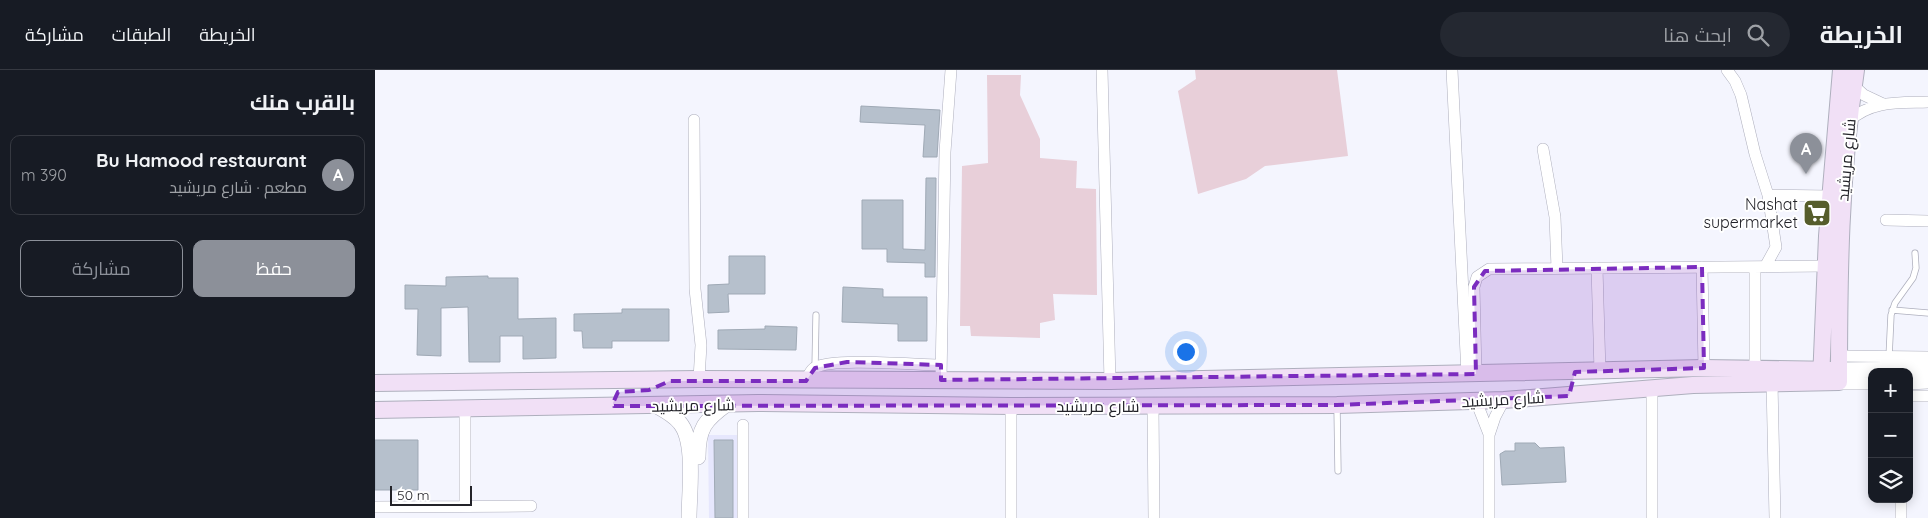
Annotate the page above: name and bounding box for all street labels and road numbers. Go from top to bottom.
street label: شارع مريشيد [1832,118,1862,202]
street label: شارع مريشيد [1461,387,1545,413]
street label: شارع مريشيد [651,394,735,418]
street label: شارع مريشيد [1056,396,1140,418]

